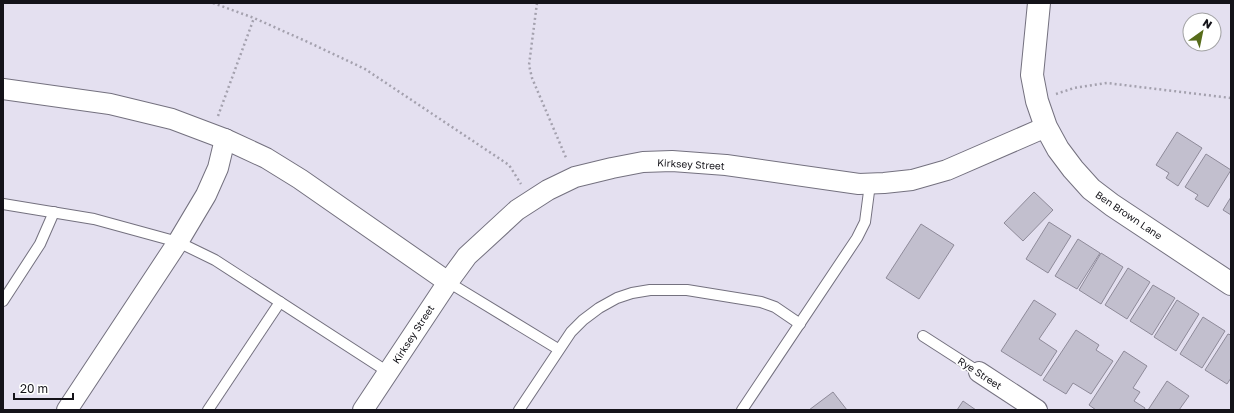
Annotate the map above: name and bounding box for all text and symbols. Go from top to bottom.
north arrow [1182,12,1222,52]
text: N [1201,15,1215,31]
street label: Kirksey Street [657,156,725,172]
street label: Ben Brown Lane [1093,188,1165,242]
street label: Kirksey Street [390,302,436,366]
street label: Rye Street [956,354,1004,392]
scale bar [14,375,73,401]
text: 20 m [20,381,48,396]

